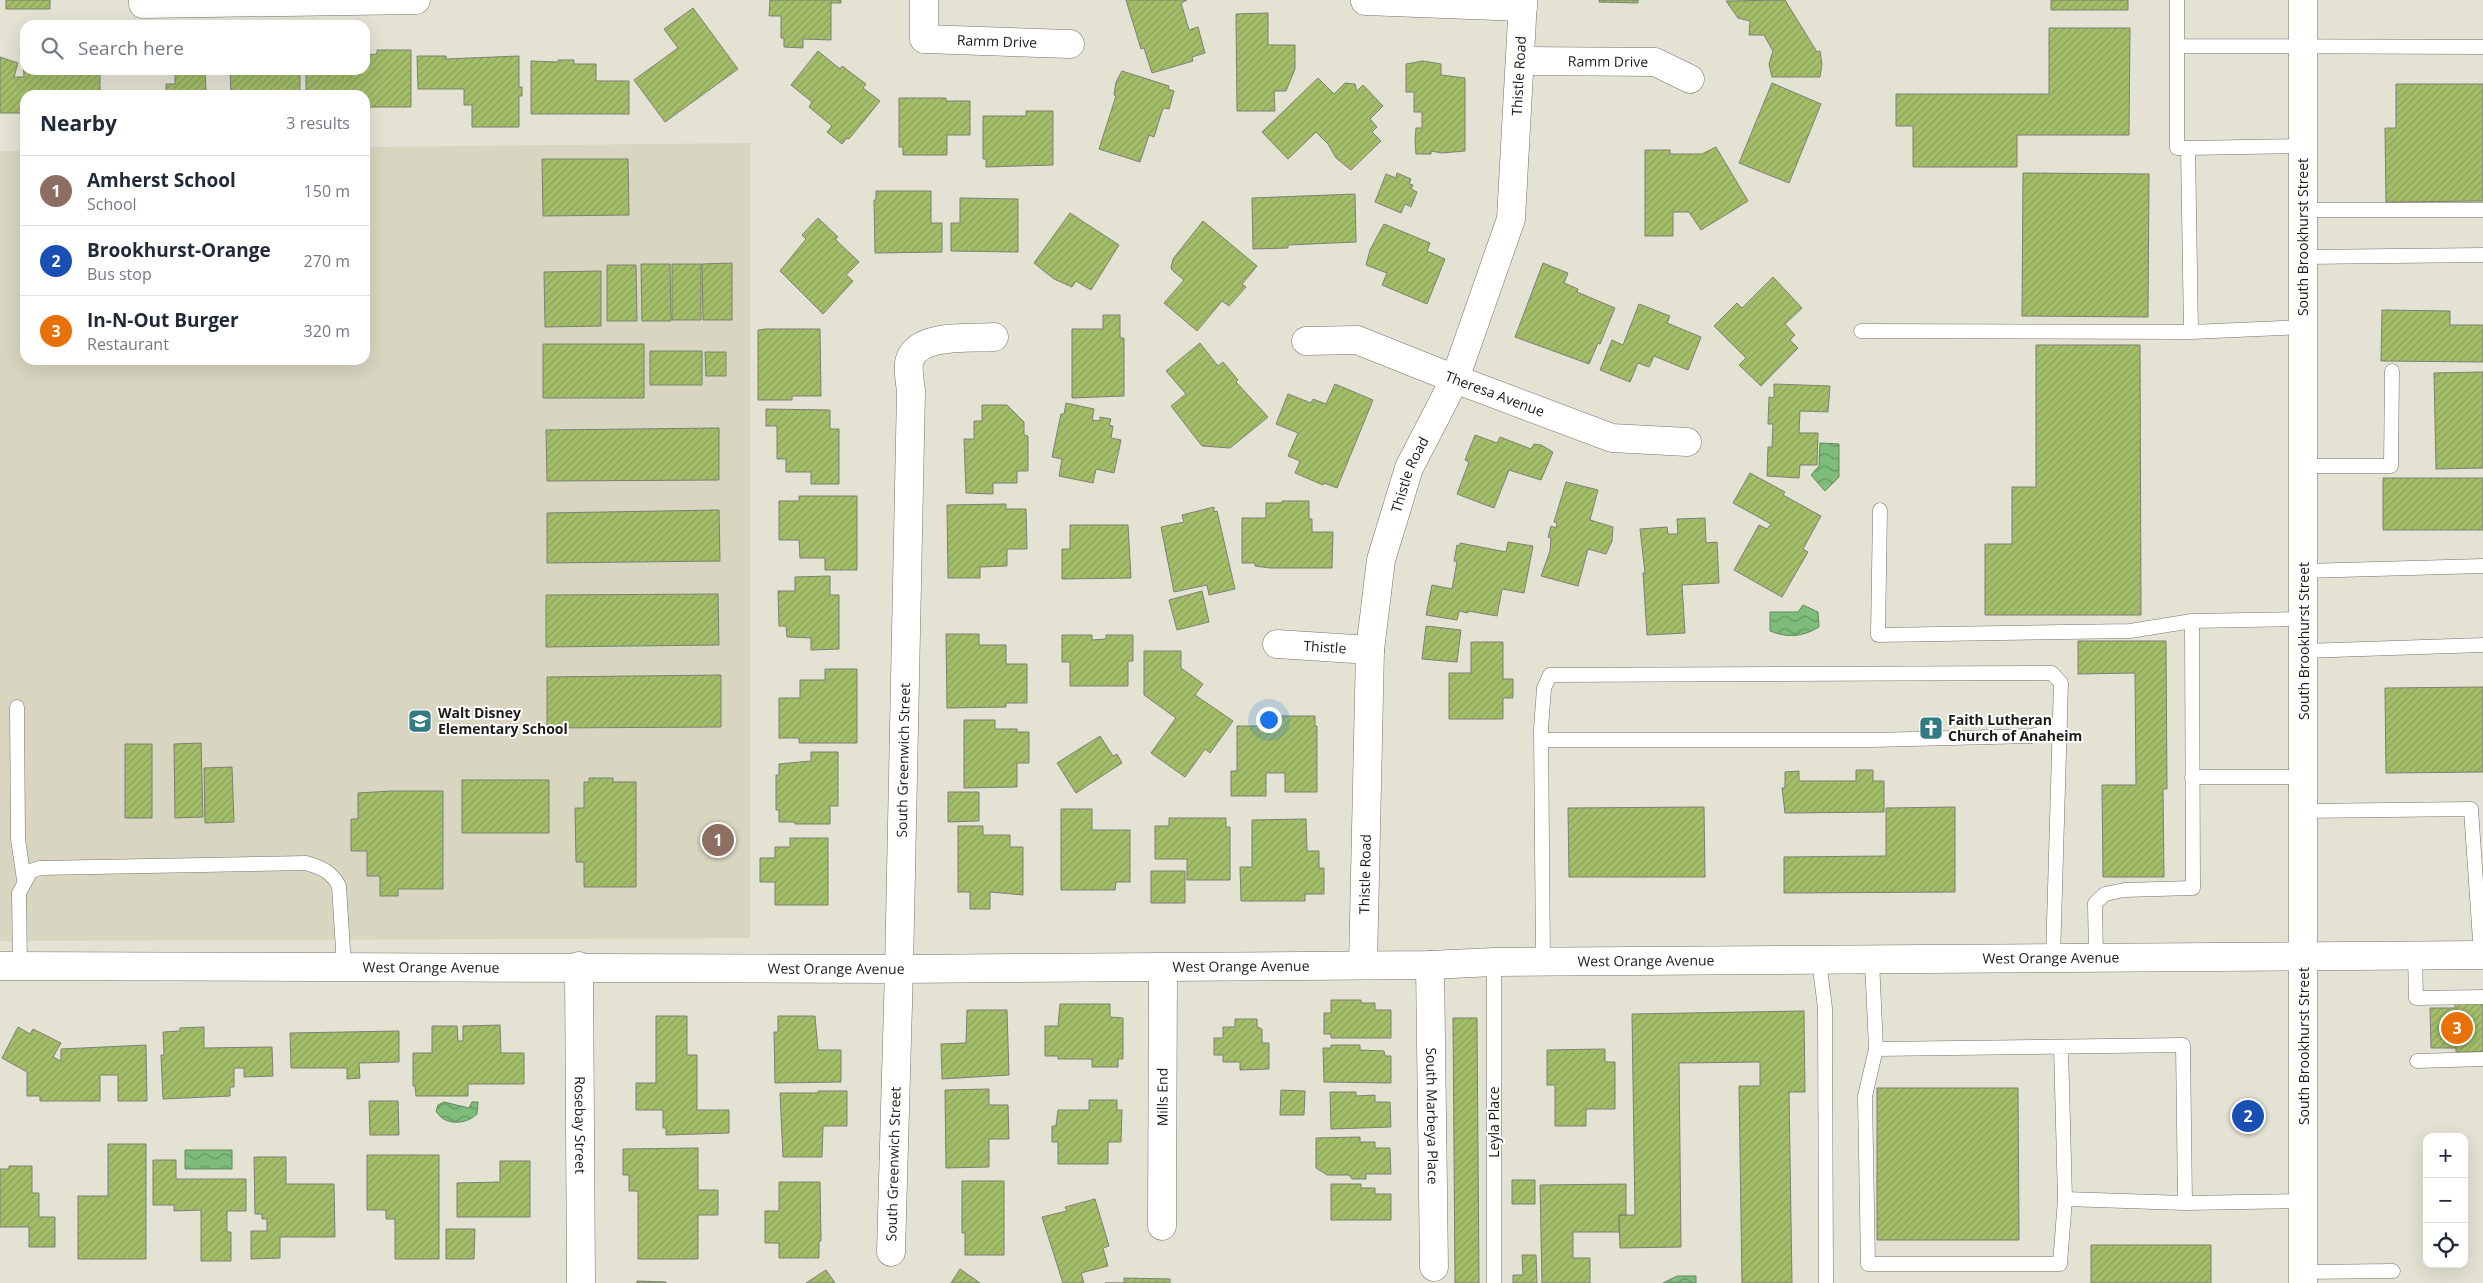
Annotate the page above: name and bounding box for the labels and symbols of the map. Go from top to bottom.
street label: Ramm Drive [957,30,1038,52]
street label: Thistle Road [1507,35,1530,116]
street label: Ramm Drive [1568,51,1648,71]
street label: South Brookhurst Street [2293,158,2312,316]
street label: Theresa Avenue [1443,366,1547,421]
street label: Thistle Road [1386,433,1433,515]
street label: South Brookhurst Street [2294,562,2313,720]
street label: Thistle [1303,636,1347,657]
street label: South Greenwich Street [892,683,914,838]
place label: Walt Disney Elementary School [438,703,568,738]
your location [1256,707,1282,733]
school or university icon: Walt Disney Elementary School [407,708,433,734]
place label: Faith Lutheran Church of Anaheim [1948,710,2082,745]
church icon: Faith Lutheran Church of Anaheim [1918,715,1944,741]
pin: 1 [702,821,734,859]
street label: Thistle Road [1354,834,1375,914]
street label: West Orange Avenue [1982,948,2120,968]
street label: West Orange Avenue [1577,950,1715,970]
street label: West Orange Avenue [1172,956,1310,976]
street label: West Orange Avenue [362,957,500,977]
street label: West Orange Avenue [767,959,905,978]
street label: South Brookhurst Street [2294,967,2313,1125]
pin: 3 [2441,1009,2473,1047]
street label: South Marbeya Place [1422,1047,1443,1185]
street label: Mills End [1152,1068,1172,1126]
street label: Rosebay Street [571,1076,590,1174]
street label: South Greenwich Street [881,1086,905,1242]
street label: Leyla Place [1484,1086,1503,1158]
pin: 2 [2232,1097,2264,1135]

